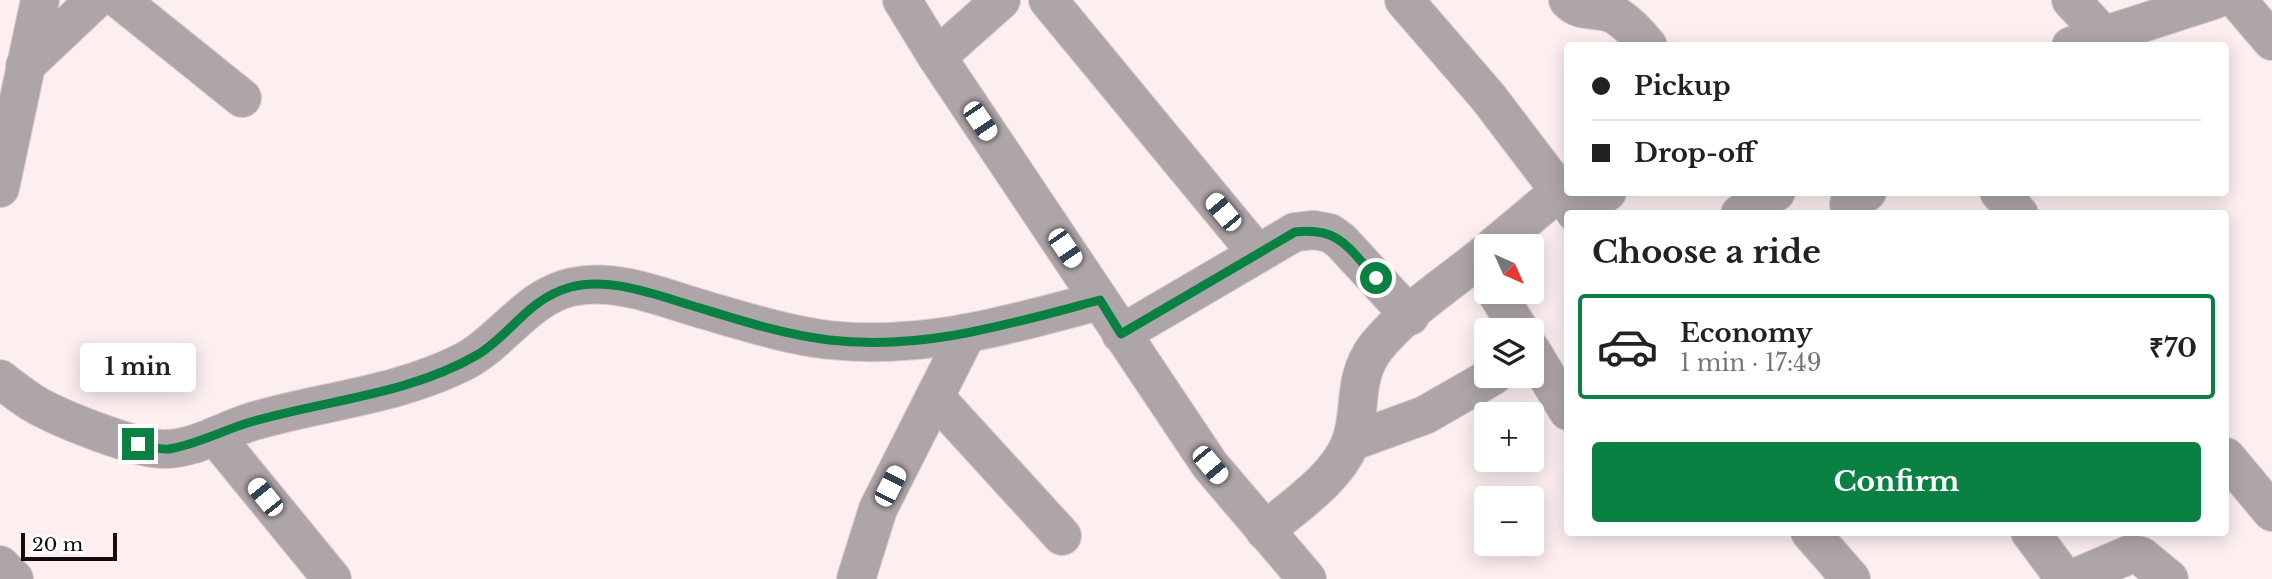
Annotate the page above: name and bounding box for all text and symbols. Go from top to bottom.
text: Pickup [1634,70,1731,102]
car [960,98,1001,144]
text: Drop-off [1634,137,1755,169]
car [1202,189,1245,235]
car [1045,225,1086,271]
text: Choose a ride [1592,232,1821,272]
north arrow [1474,234,1544,304]
map controls [1474,234,1544,556]
route start [1360,262,1392,294]
icon: car [1596,315,1659,378]
text: Economy [1680,317,1813,349]
button: layers [1474,318,1544,388]
text: ₹70 [2149,332,2197,364]
callout: 1 min [80,342,196,392]
text: 1 min · 17:49 [1680,349,1822,377]
text: 1 min [105,353,171,381]
button: + [1474,402,1544,472]
route end [122,428,154,460]
car [1189,442,1232,488]
button: Confirm [1592,442,2201,522]
car [872,463,909,509]
car [244,474,287,520]
button: − [1474,486,1544,556]
scale bar [21,530,117,562]
text: 20 m [32,533,83,556]

